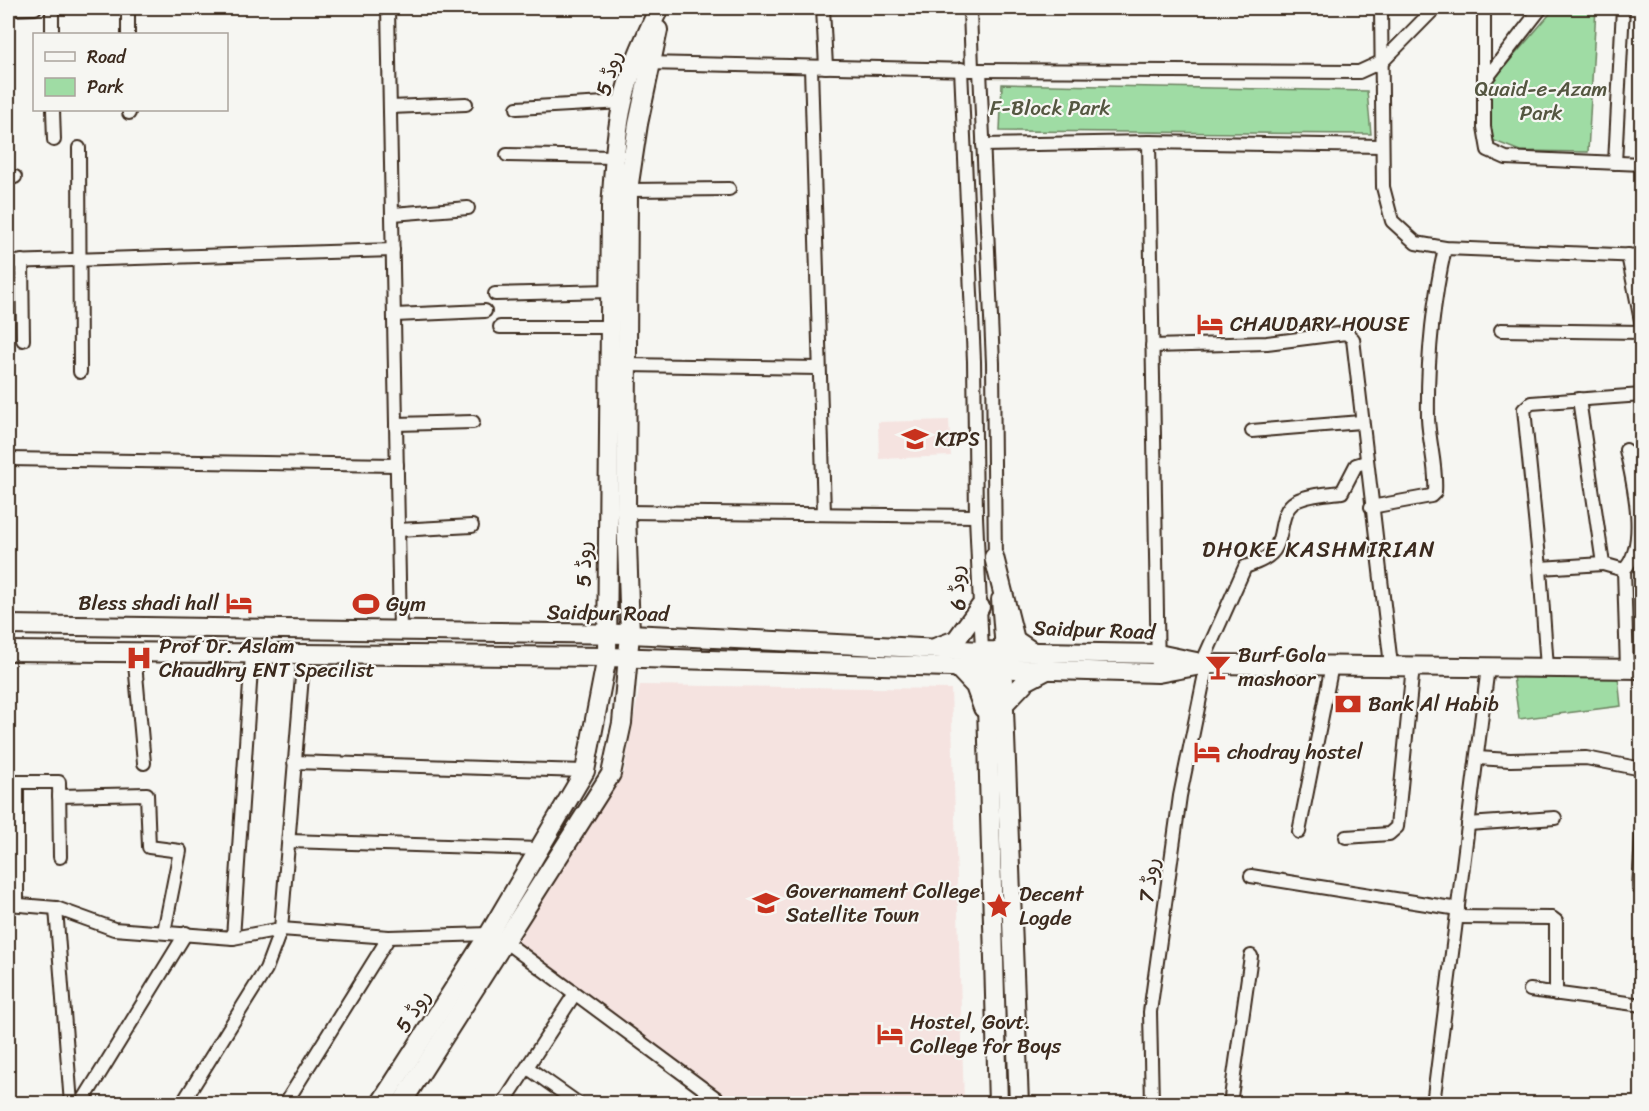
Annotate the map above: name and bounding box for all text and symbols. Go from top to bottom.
legend [33,33,228,111]
text: Road [87,41,127,73]
street label: روڈ 5 [584,45,634,101]
park label: Quaid-e-Azam Park [1475,70,1607,132]
text: Park [87,71,124,103]
park label: F-Block Park [990,89,1110,127]
place label: CHAUDARY HOUSE [1230,305,1410,343]
hotel icon: CHAUDARY HOUSE [1195,309,1225,339]
place label: KIPS [935,420,980,458]
school or university icon: KIPS [900,424,930,454]
district label: DHOKE KASHMIRIAN [1202,530,1436,569]
street label: روڈ 5 [565,541,603,587]
street label: روڈ 6 [937,564,977,612]
place label: Bless shadi hall [78,584,220,622]
place label: Gym [386,585,426,623]
hotel icon: Bless shadi hall [224,588,254,618]
sports icon: Gym [351,589,381,619]
street label: Saidpur Road [547,593,671,633]
street label: Saidpur Road [1032,609,1158,651]
place label: Prof Dr. Aslam Chaudhry ENT Specilist [159,627,375,689]
place label: Burf Gola mashoor [1238,636,1326,698]
hospital icon: Prof Dr. Aslam Chaudhry ENT Specilist [124,643,154,673]
bar icon: Burf Gola mashoor [1203,652,1233,682]
place label: Bank Al Habib [1368,685,1499,723]
bank icon: Bank Al Habib [1333,689,1363,719]
place label: chodray hostel [1227,733,1364,771]
hotel icon: chodray hostel [1192,737,1222,767]
street label: روڈ 7 [1127,855,1171,905]
place label: Governament College Satellite Town [786,872,980,934]
place label: Decent Logde [1019,875,1085,937]
school or university icon: Governament College Satellite Town [751,888,781,918]
place icon: Decent Logde [984,891,1014,921]
street label: روڈ 5 [384,981,442,1041]
place label: Hostel, Govt. College for Boys [910,1003,1061,1065]
hotel icon: Hostel, Govt. College for Boys [875,1019,905,1049]

